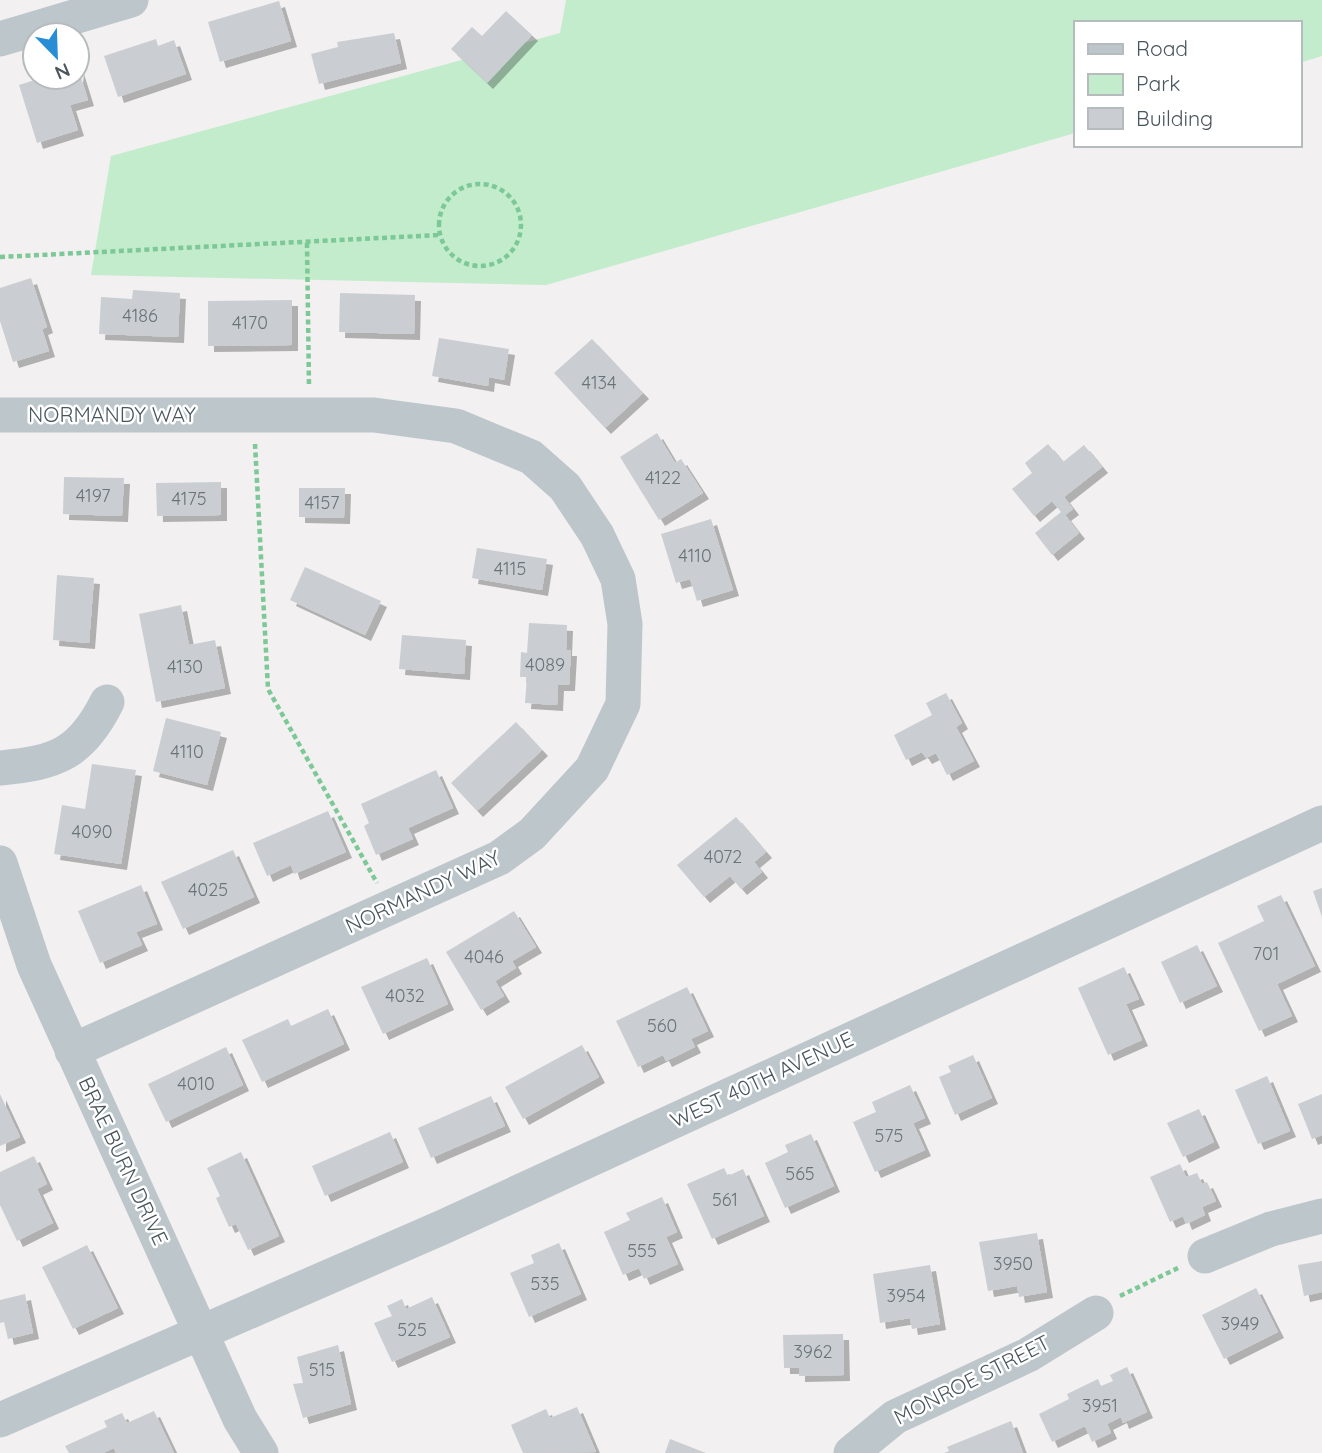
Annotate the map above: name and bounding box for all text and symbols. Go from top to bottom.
north arrow [21,21,91,91]
legend [1074,21,1301,147]
text: Road [1136,35,1188,61]
text: N [52,58,74,85]
text: Park [1136,70,1180,96]
text: Building [1136,105,1213,131]
house number: 4186 [122,304,158,327]
house number: 4170 [232,311,268,334]
house number: 4134 [582,371,616,394]
street label: NORMANDY WAY [28,401,196,427]
house number: 4122 [645,466,681,489]
house number: 4197 [76,484,110,507]
house number: 4175 [171,487,207,510]
house number: 4157 [304,491,340,514]
house number: 4110 [678,544,712,567]
house number: 4115 [494,557,526,580]
house number: 4089 [525,653,565,676]
house number: 4130 [167,655,203,678]
house number: 4110 [170,740,204,763]
house number: 4090 [72,820,112,843]
street label: NORMANDY WAY [341,844,504,938]
house number: 4072 [704,845,742,868]
house number: 4025 [188,878,228,901]
house number: 701 [1253,942,1279,965]
house number: 4046 [464,945,504,968]
house number: 4032 [385,984,425,1007]
house number: 560 [647,1014,677,1037]
street label: WEST 40TH AVENUE [666,1025,857,1133]
street label: BRAE BURN DRIVE [73,1072,174,1249]
house number: 4010 [177,1072,215,1095]
house number: 575 [875,1124,903,1147]
house number: 565 [785,1162,815,1185]
house number: 561 [712,1188,738,1211]
house number: 555 [627,1239,657,1262]
house number: 3950 [993,1252,1033,1275]
house number: 535 [530,1272,560,1295]
house number: 3954 [887,1284,925,1307]
house number: 3949 [1221,1312,1259,1335]
house number: 525 [397,1318,427,1341]
street label: MONROE STREET [889,1329,1054,1430]
house number: 3962 [793,1340,833,1363]
house number: 515 [309,1358,335,1381]
house number: 3951 [1082,1394,1118,1417]

